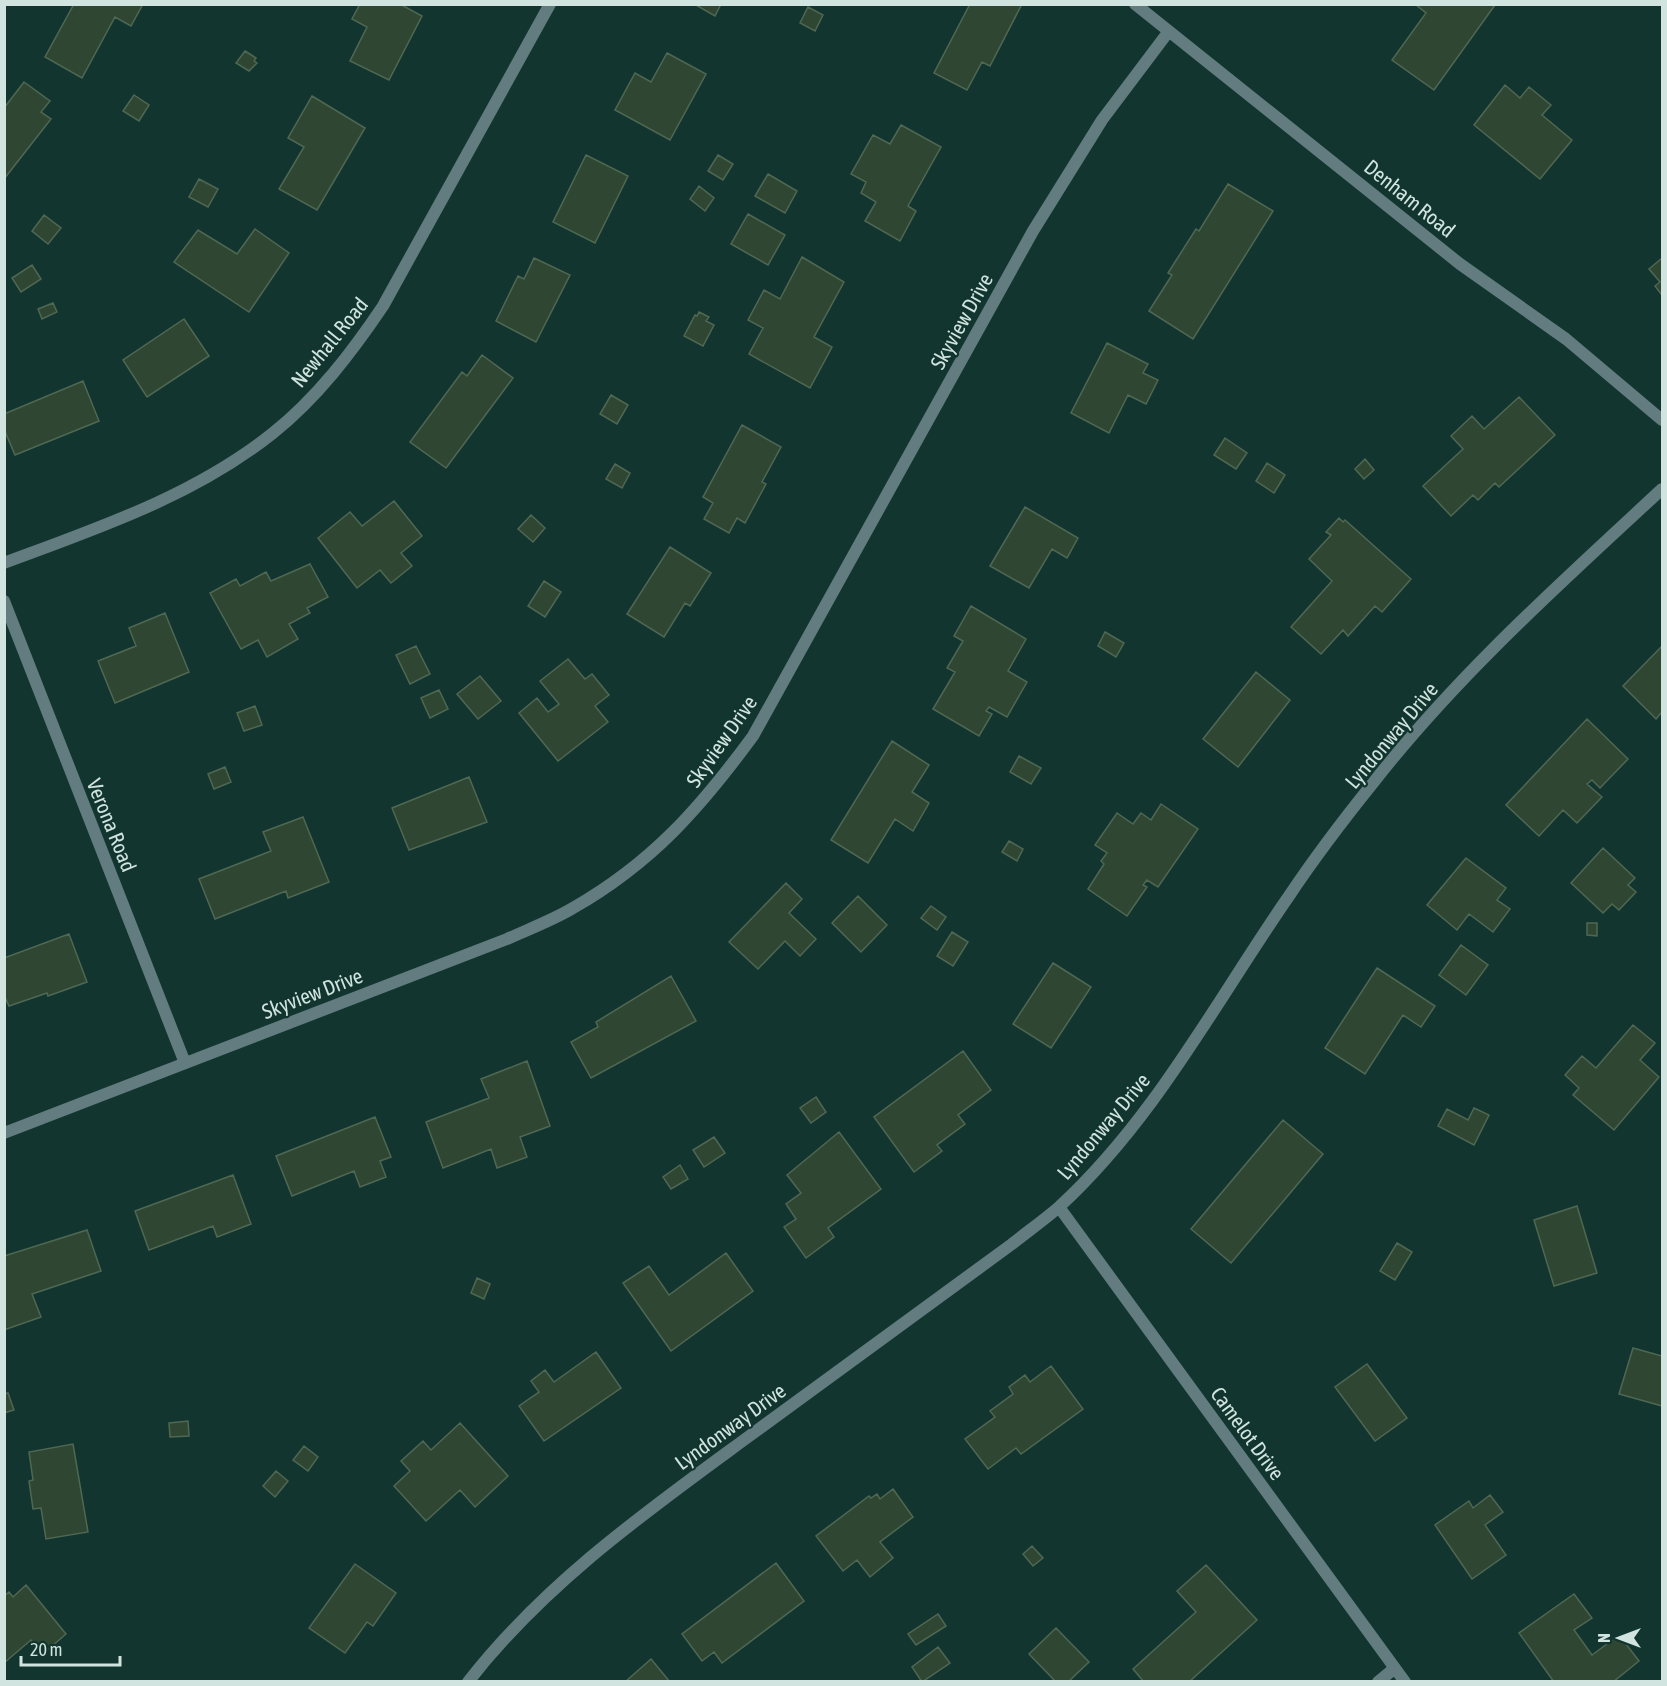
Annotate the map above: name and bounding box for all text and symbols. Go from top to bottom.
street label: Denham Road [1360,154,1460,242]
street label: Skyview Drive [925,269,997,373]
street label: Newhall Road [286,292,372,392]
street label: Lyndonway Drive [1340,677,1442,793]
street label: Skyview Drive [681,691,761,791]
street label: Verona Road [82,775,142,875]
street label: Skyview Drive [258,963,366,1023]
street label: Lyndonway Drive [1052,1068,1154,1184]
street label: Lyndonway Drive [670,1378,790,1474]
street label: Camelot Drive [1206,1382,1290,1484]
north arrow [1589,1608,1649,1668]
scale bar [21,1629,120,1667]
text: N [1595,1633,1613,1643]
text: 20 m [30,1639,62,1660]

